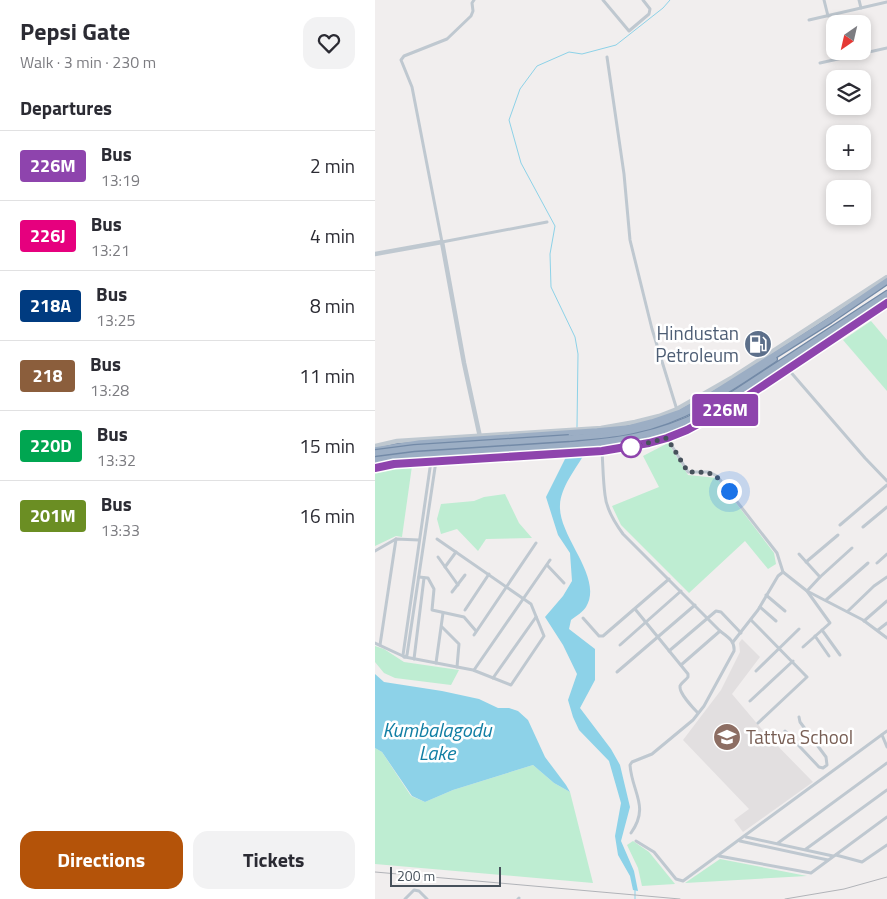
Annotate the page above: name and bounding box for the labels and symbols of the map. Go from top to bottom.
north arrow [826,15,871,60]
place label: Hindustan Petroleum [655,318,739,369]
fuel station icon: Hindustan Petroleum [743,329,773,359]
line badge: 226M [690,394,760,426]
unlabelled marker [620,436,642,458]
your location [717,479,742,504]
water label: Kumbalagodu Lake [382,714,493,768]
school or university icon: Tattva School [712,722,742,752]
place label: Tattva School [746,722,853,751]
scale bar [390,864,501,887]

